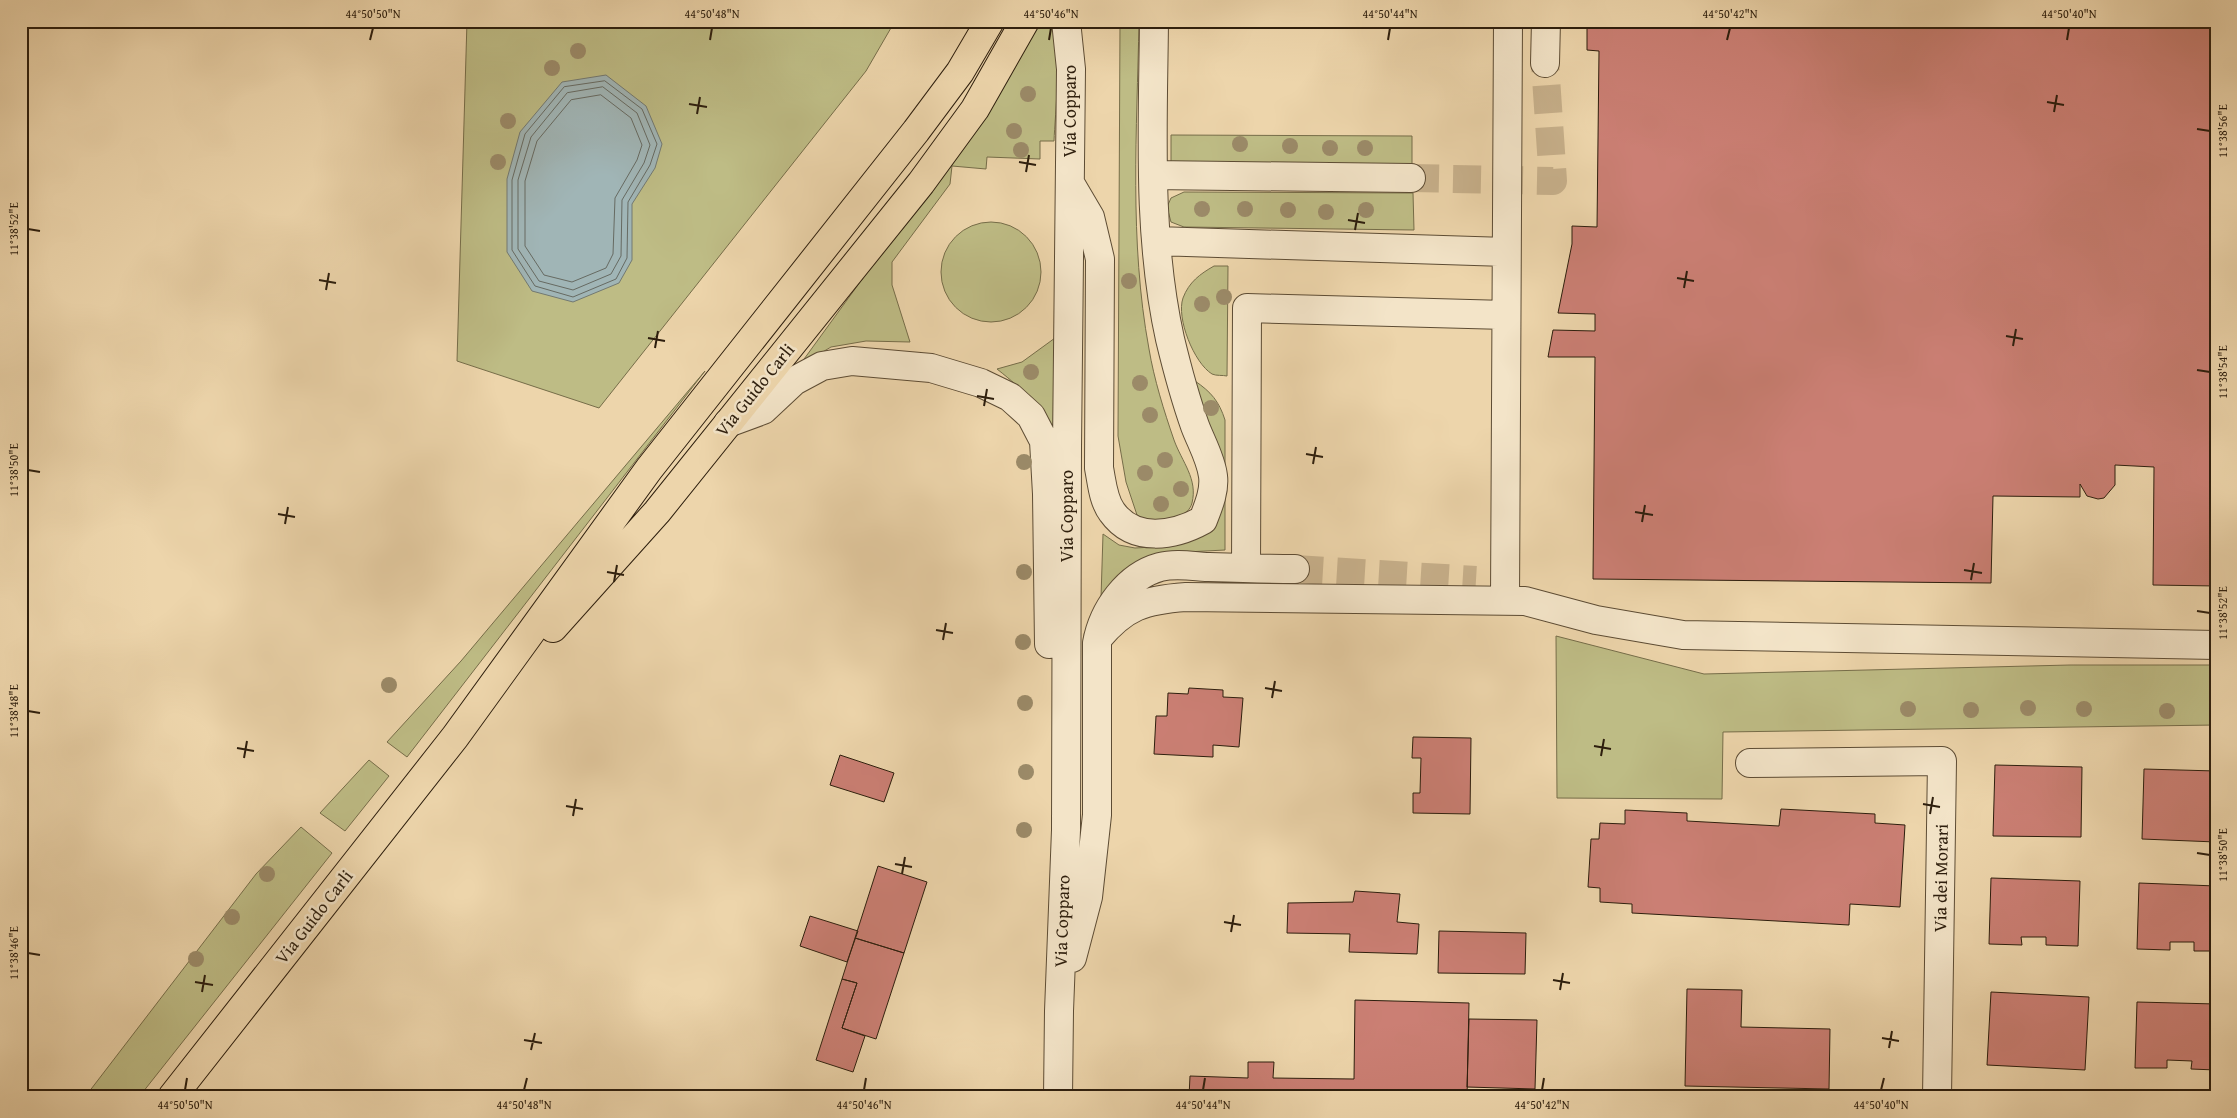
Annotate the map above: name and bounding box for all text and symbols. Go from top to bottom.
text: 44°50'50"N [345,5,401,22]
text: 44°50'48"N [684,5,740,22]
text: 44°50'46"N [1023,5,1079,22]
text: 44°50'44"N [1362,5,1418,22]
text: 44°50'42"N [1702,5,1758,22]
text: 44°50'40"N [2041,5,2097,22]
street label: Via Copparo [1056,65,1083,157]
text: 11°38'56"E [2214,104,2231,158]
text: 11°38'52"E [5,202,22,256]
street label: Via Guido Carli [708,337,801,442]
text: 11°38'54"E [2214,345,2231,399]
text: 11°38'50"E [5,443,22,497]
street label: Via Copparo [1053,470,1080,562]
text: 11°38'52"E [2214,586,2231,640]
text: 11°38'48"E [5,684,22,738]
street label: Via dei Morari [1926,823,1955,932]
text: 11°38'50"E [2214,828,2231,882]
street label: Via Guido Carli [268,864,359,970]
street label: Via Copparo [1046,874,1077,968]
text: 11°38'46"E [5,926,22,980]
text: 44°50'50"N [157,1096,213,1113]
text: 44°50'48"N [496,1096,552,1113]
text: 44°50'46"N [836,1096,892,1113]
text: 44°50'44"N [1175,1096,1231,1113]
text: 44°50'42"N [1514,1096,1570,1113]
text: 44°50'40"N [1853,1096,1909,1113]

